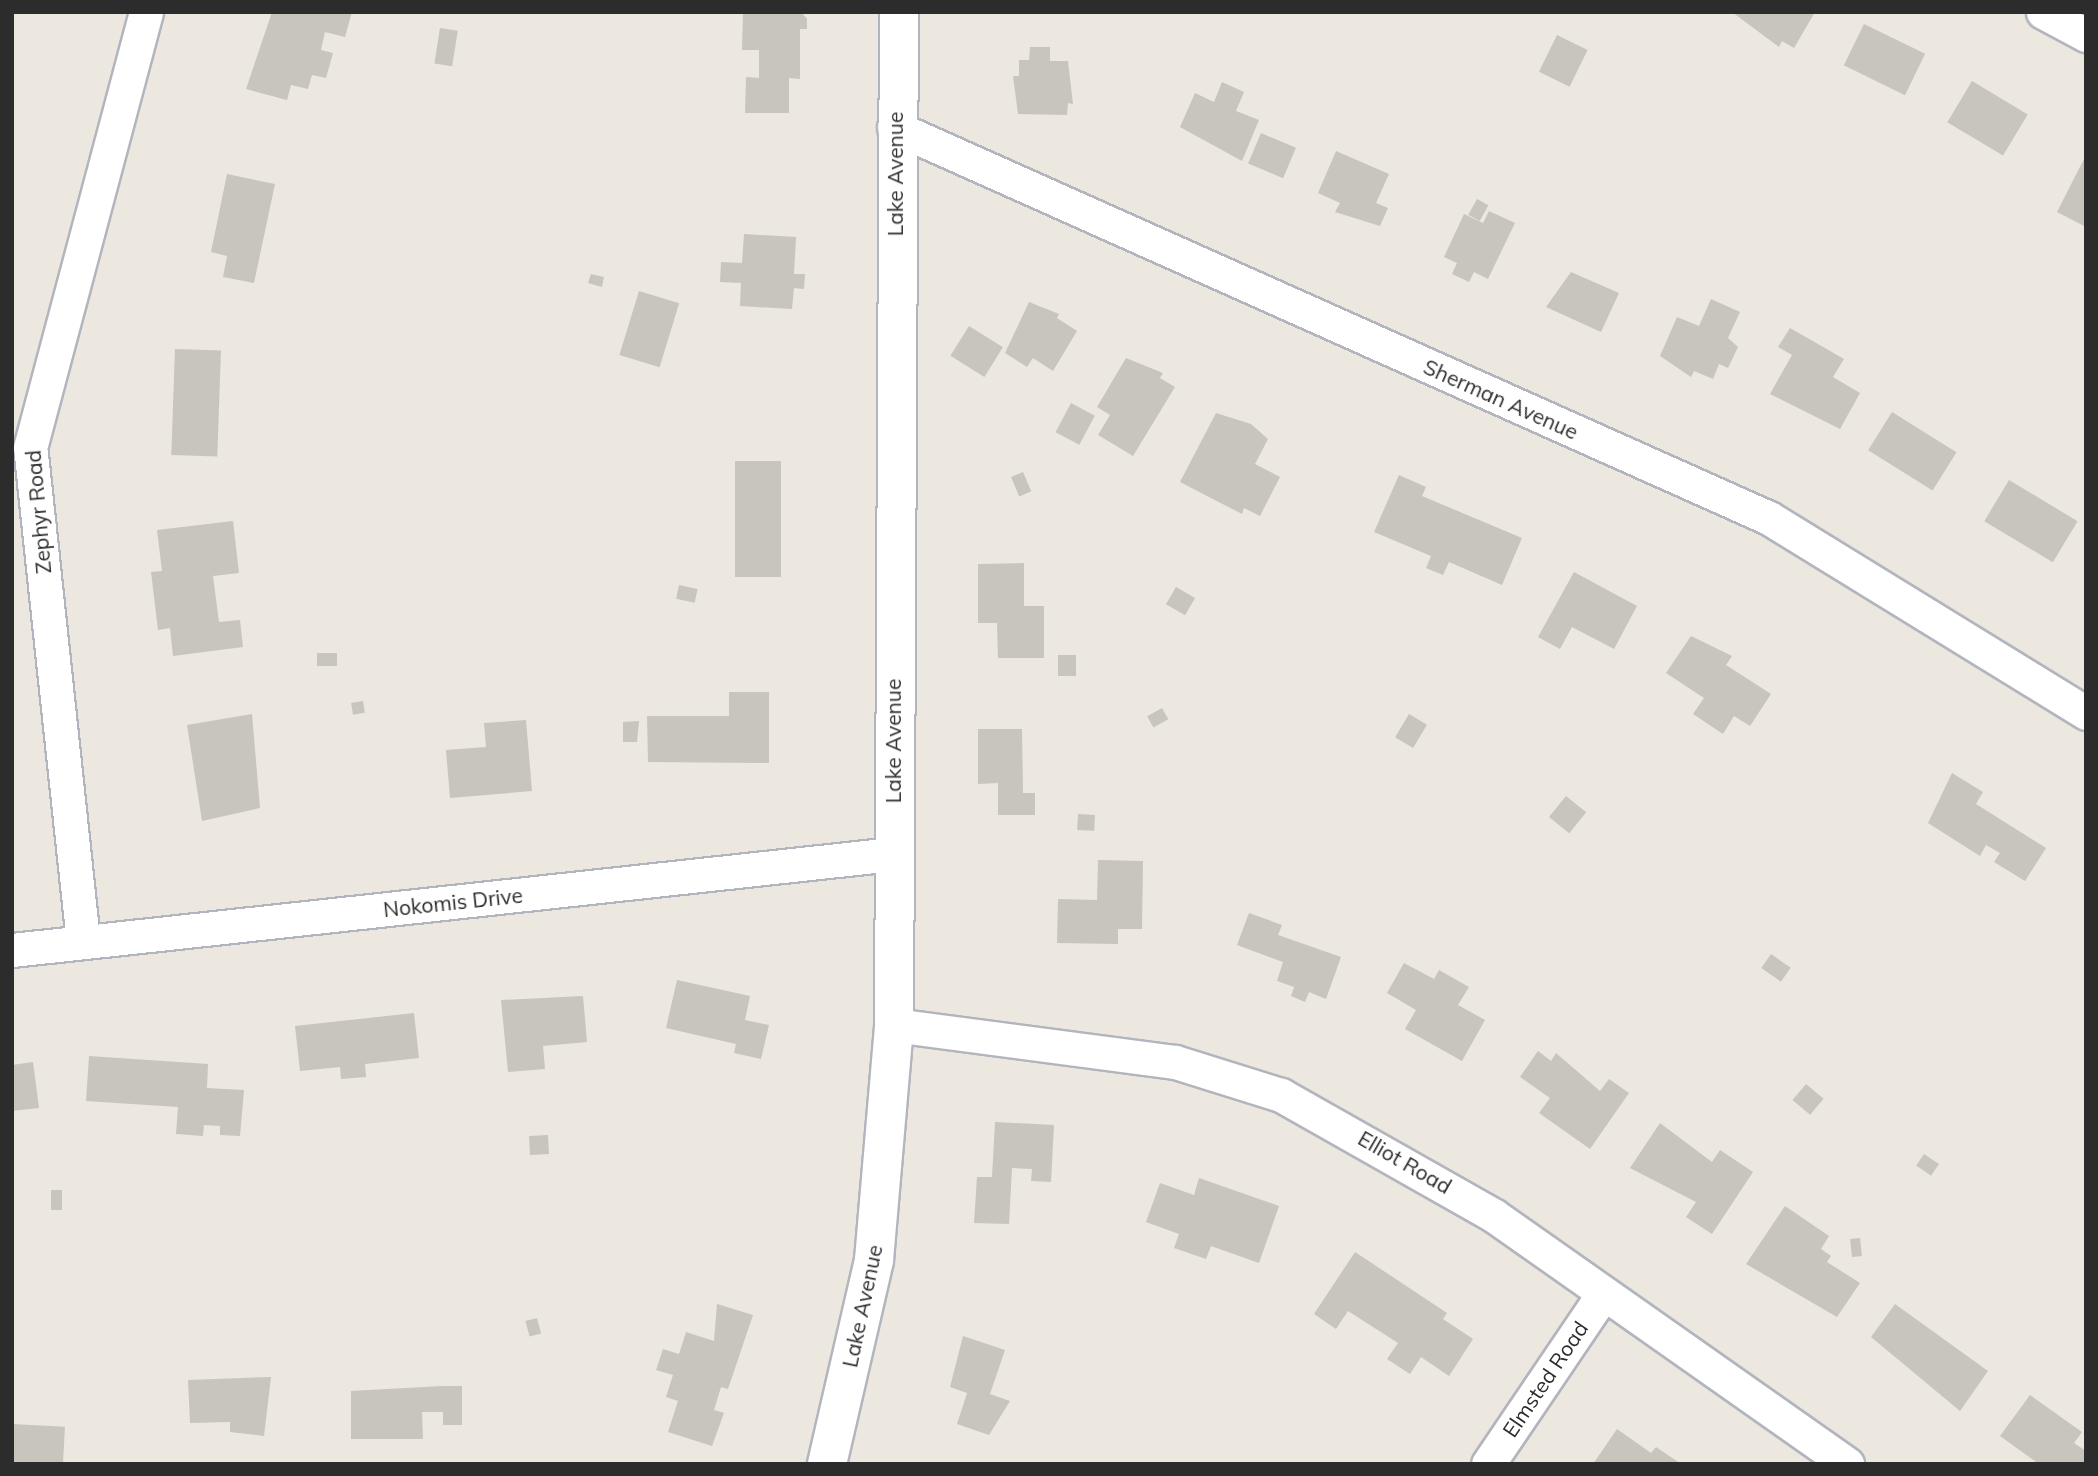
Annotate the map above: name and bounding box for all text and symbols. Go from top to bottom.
street label: Lake Avenue [882,112,908,236]
street label: Sherman Avenue [1420,354,1582,444]
street label: Zephyr Road [20,449,56,575]
street label: Lake Avenue [880,679,906,803]
street label: Nokomis Drive [382,882,524,922]
street label: Elliot Road [1354,1125,1456,1199]
street label: Lake Avenue [837,1242,887,1370]
street label: Elmsted Road [1497,1316,1593,1442]

